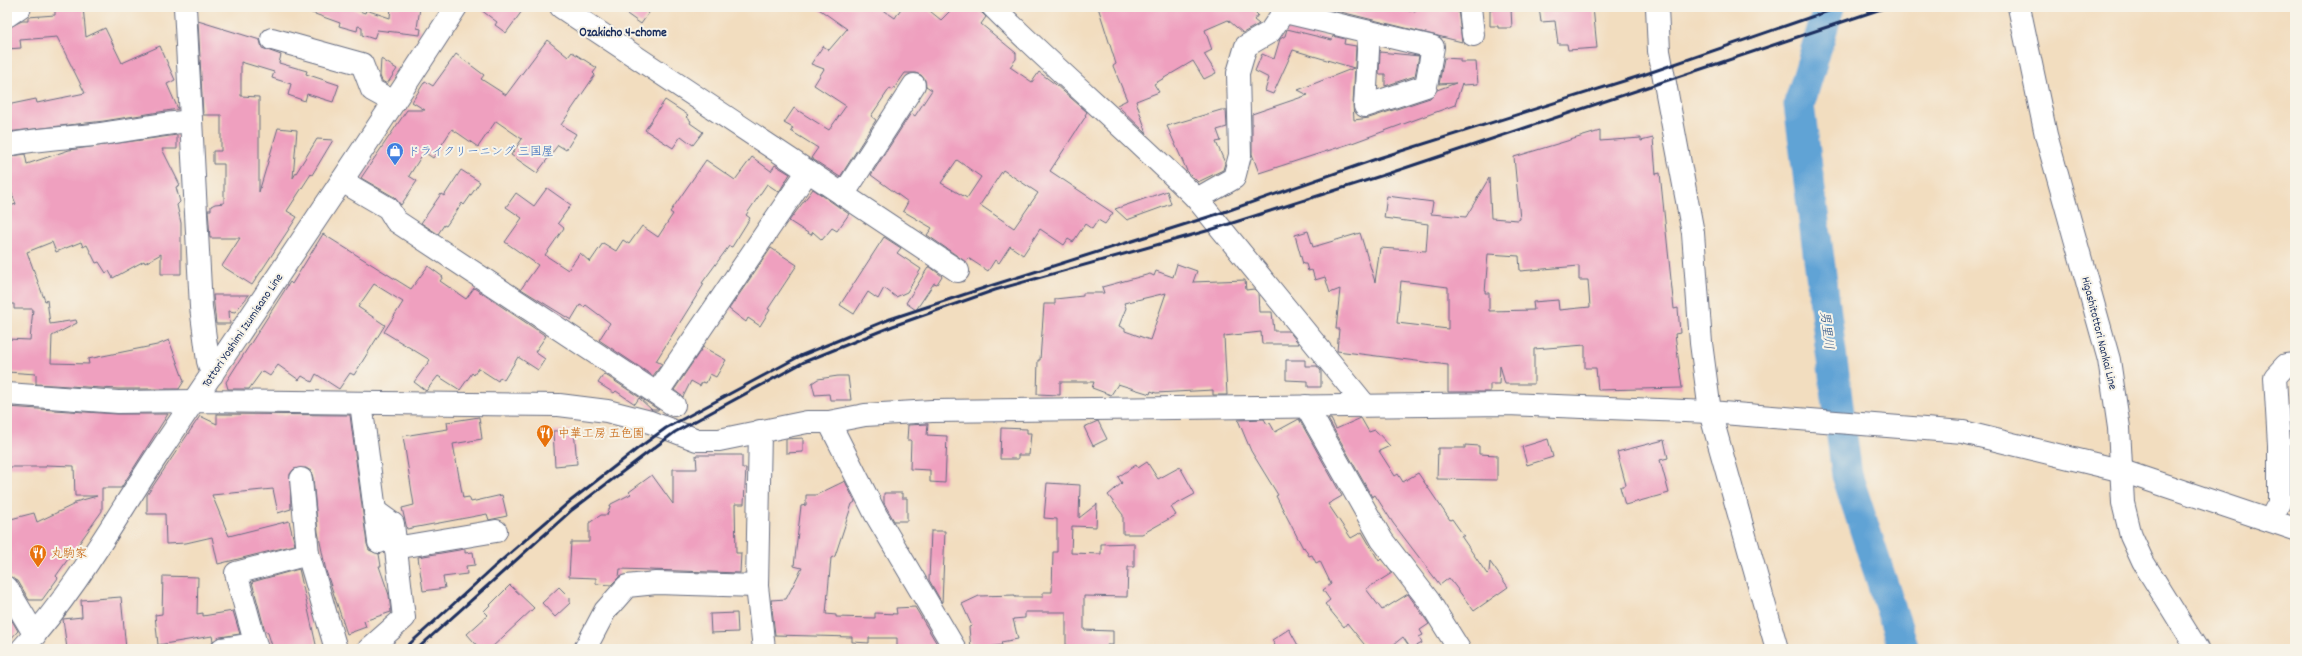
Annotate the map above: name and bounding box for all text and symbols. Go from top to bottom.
district label: Ozakicho 4-chome [579,24,667,43]
shop icon: ドライクリーニング 三国屋 [385,141,405,166]
place label: ドライクリーニング 三国屋 [408,144,554,161]
street label: Tottori Yoshimi Izumisano Line [199,270,288,391]
street label: Higashitottori Nankai Line [2076,275,2121,392]
water label: 男里川 [1814,310,1837,351]
restaurant icon: 中華工房 五色園 [535,423,555,448]
place label: 中華工房 五色園 [558,426,645,443]
restaurant icon: 丸駒家 [28,543,48,568]
place label: 丸駒家 [51,546,87,563]

